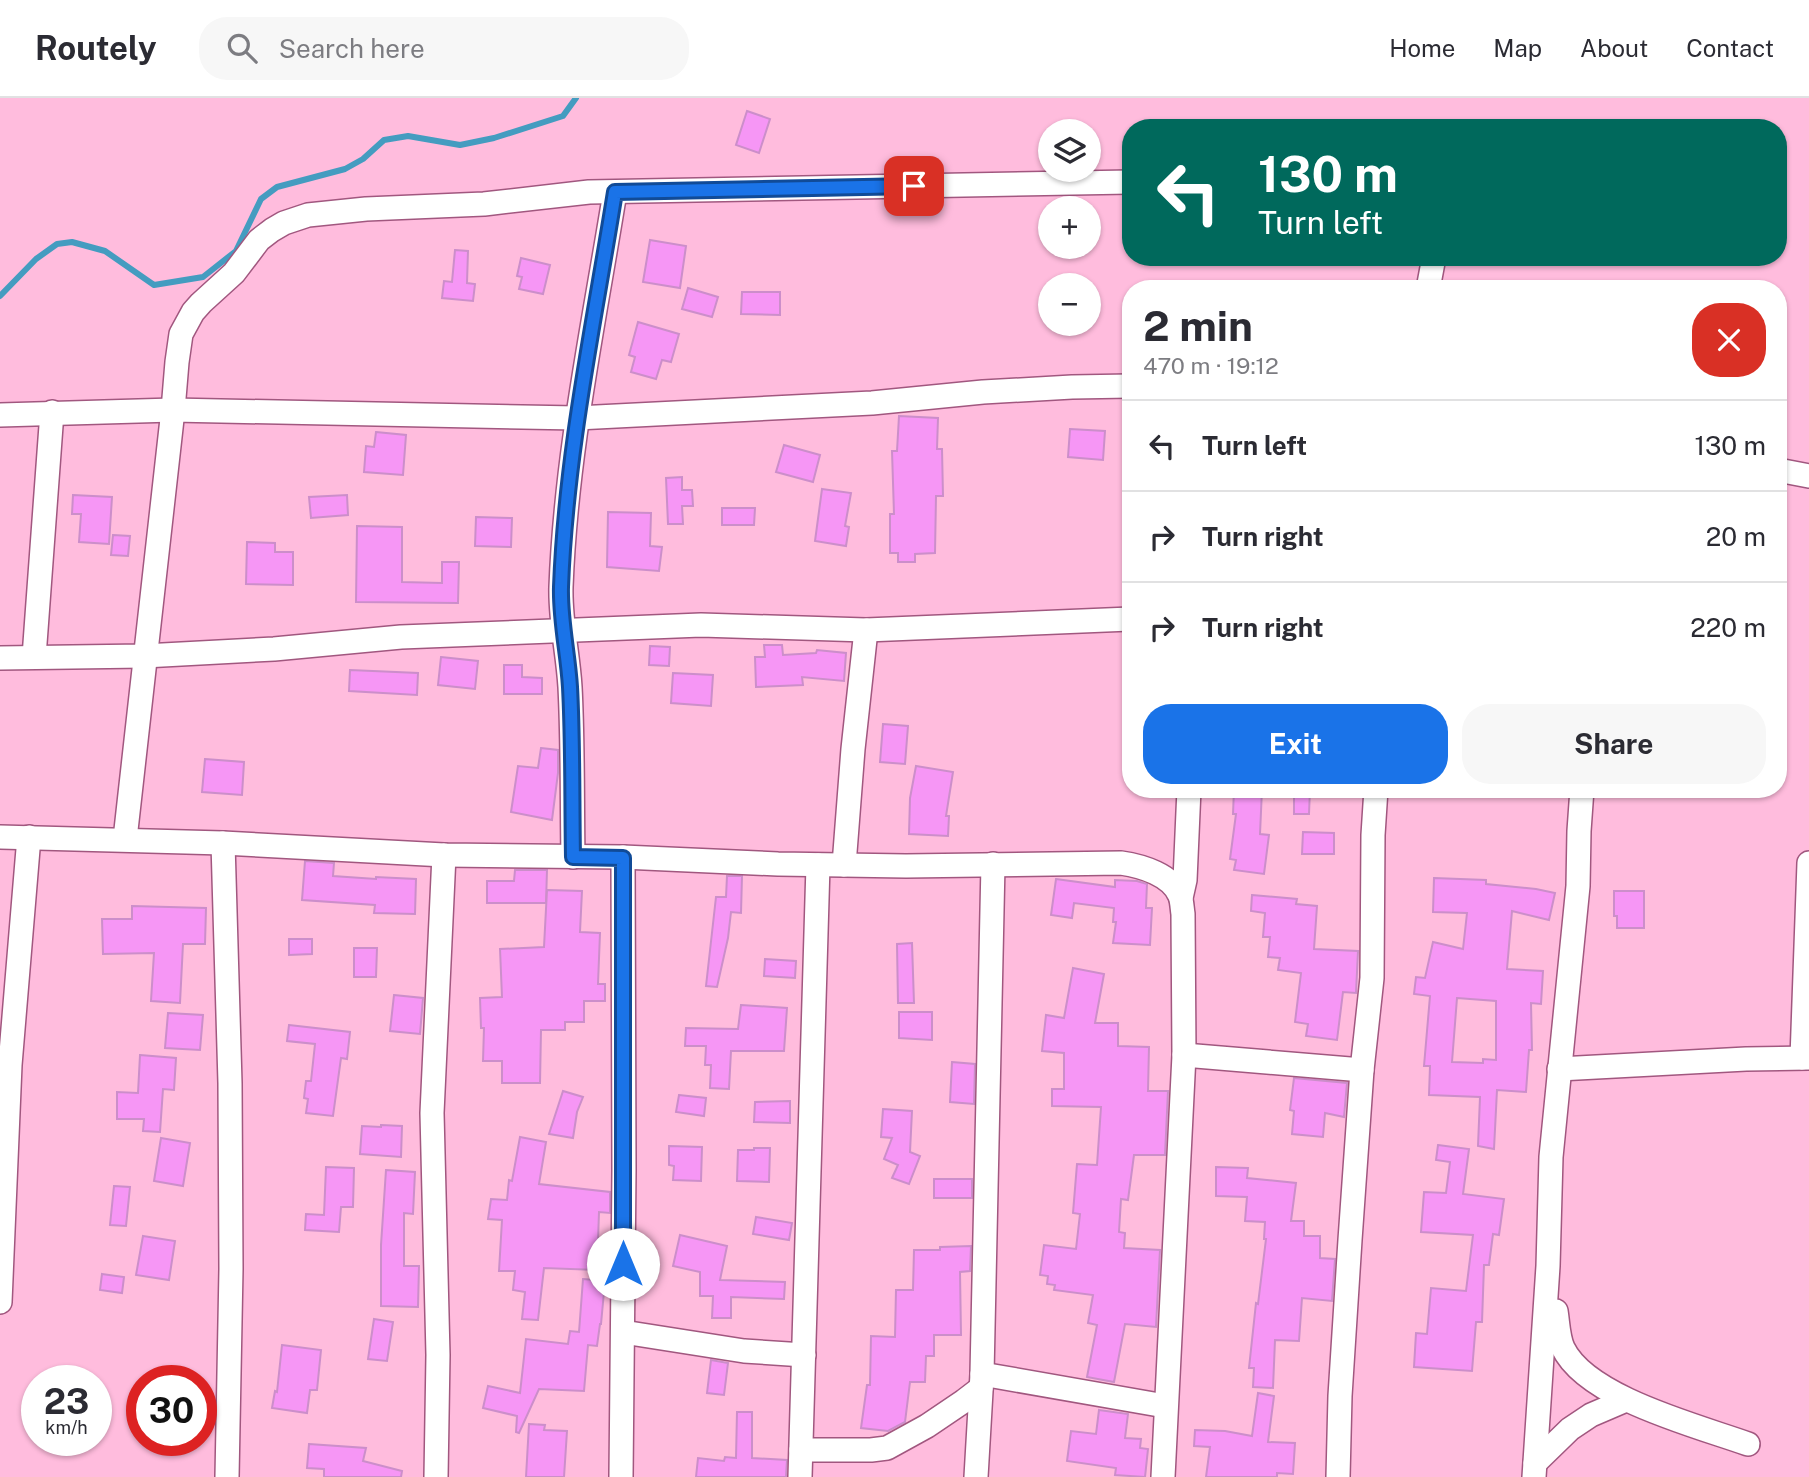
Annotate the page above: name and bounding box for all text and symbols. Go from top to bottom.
search box [199,17,689,80]
text: Routely [35,29,157,67]
icon: search [223,29,261,67]
text: Search here [279,33,425,64]
text: Home [1389,34,1455,62]
text: Map [1493,34,1542,62]
text: About [1580,34,1648,62]
text: Contact [1686,34,1774,62]
map controls [1038,119,1101,336]
button: layers [1038,119,1101,182]
text: 130 m [1258,145,1398,203]
icon: left [1143,147,1234,238]
pin [884,156,944,216]
icon: arrive [895,167,933,205]
button: + [1038,196,1101,259]
text: Turn left [1258,204,1383,241]
button: − [1038,273,1101,336]
text: 2 min [1143,301,1253,350]
button: close [1692,303,1766,377]
text: 470 m · 19:12 [1143,352,1279,379]
icon: left [1143,427,1181,465]
text: Turn left [1202,430,1307,461]
text: 130 m [1694,430,1766,461]
icon: right [1143,518,1181,556]
text: Turn right [1202,521,1324,552]
text: 20 m [1706,521,1766,552]
icon: right [1143,609,1181,647]
text: Turn right [1202,612,1324,643]
text: 220 m [1690,612,1766,643]
button: Exit [1143,704,1448,784]
button: Share [1462,704,1766,784]
position arrow [586,1227,660,1301]
speed limit sign: 30 [126,1365,217,1456]
text: 23 [44,1381,89,1422]
text: km/h [45,1417,88,1438]

